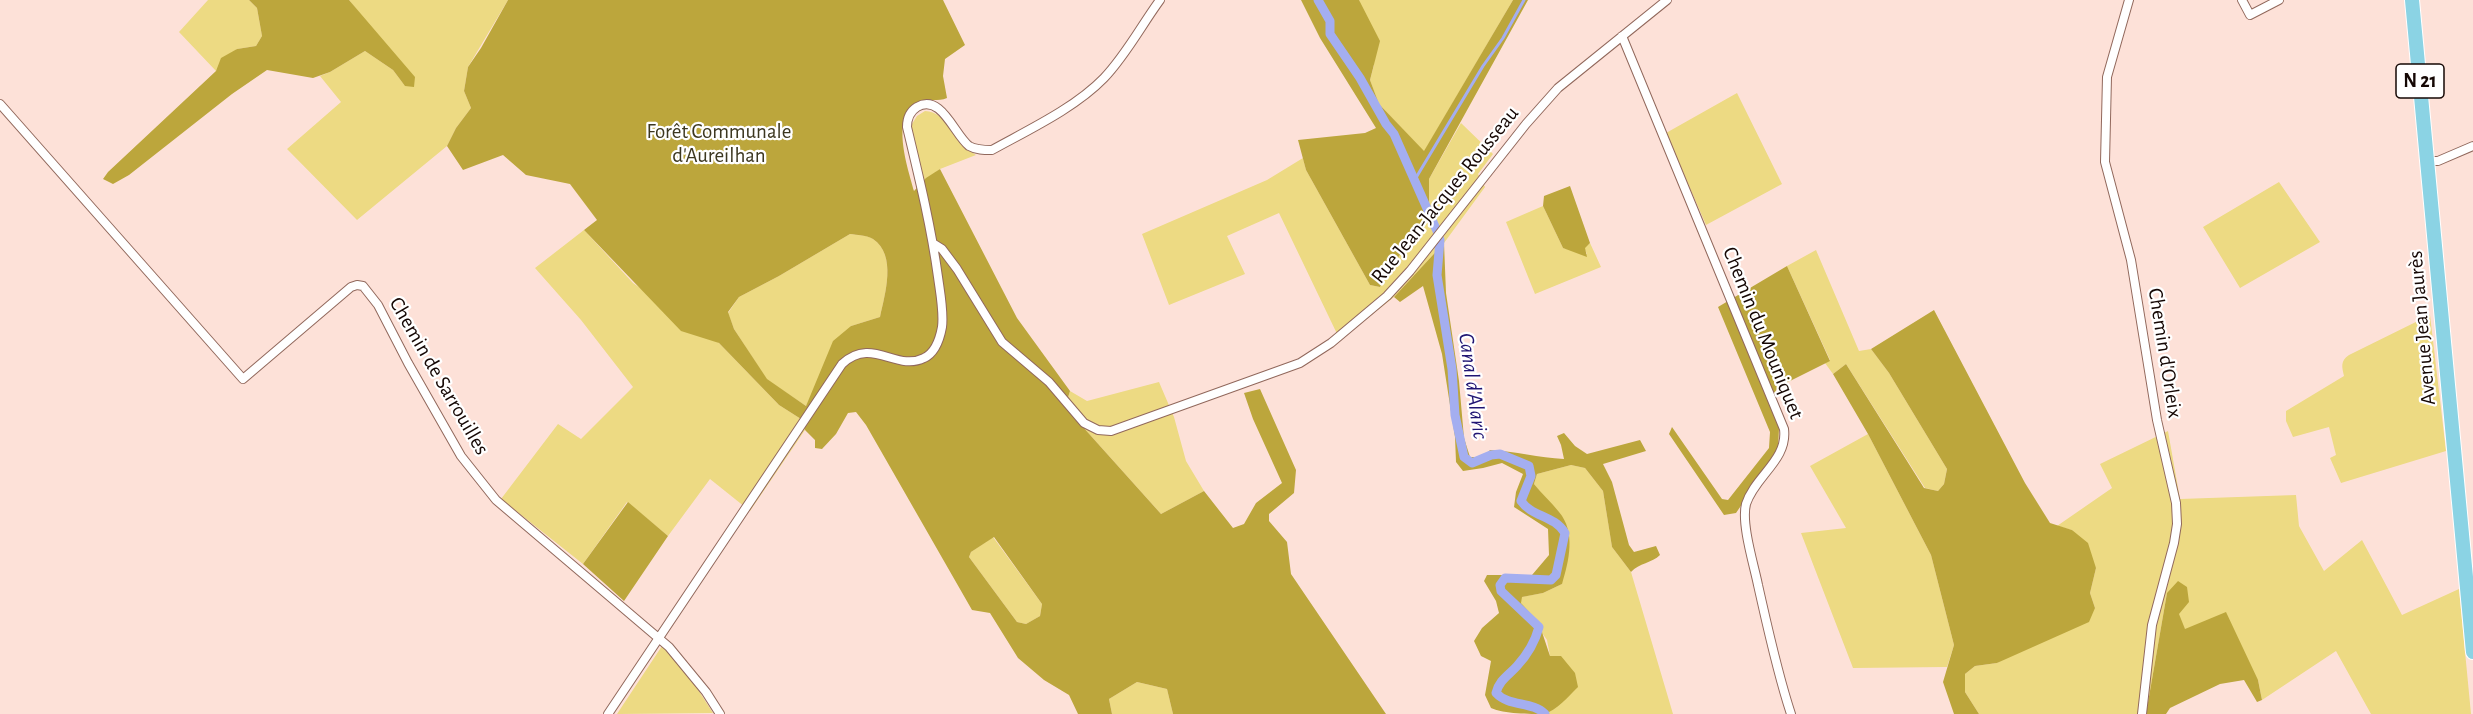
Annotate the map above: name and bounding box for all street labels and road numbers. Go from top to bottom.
road number: N 21 [2396,64,2444,98]
street label: Rue Jean-Jacques Rousseau [1366,101,1524,289]
street label: Chemin du Mouniquet [1717,243,1809,423]
street label: Avenue Jean Jaurès [2403,250,2441,406]
street label: Chemin d'Orleix [2142,286,2188,420]
street label: Chemin de Sarrouilles [384,293,494,459]

